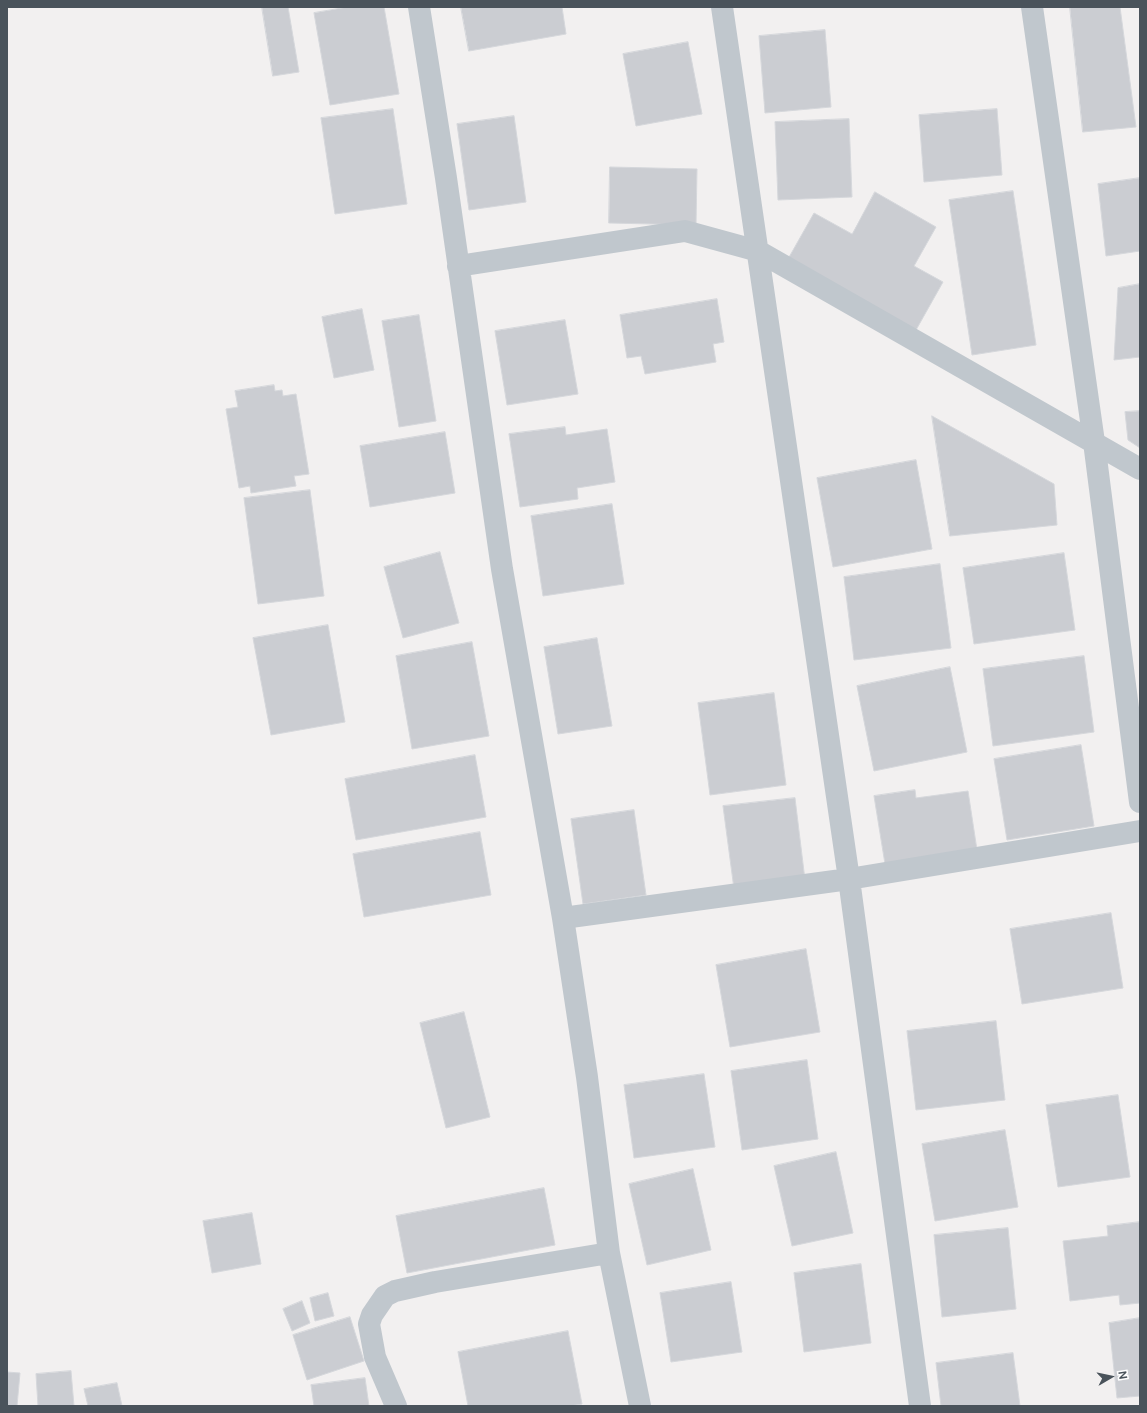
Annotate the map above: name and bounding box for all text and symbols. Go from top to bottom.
north arrow [1091,1357,1131,1397]
text: N [1116,1370,1129,1380]

